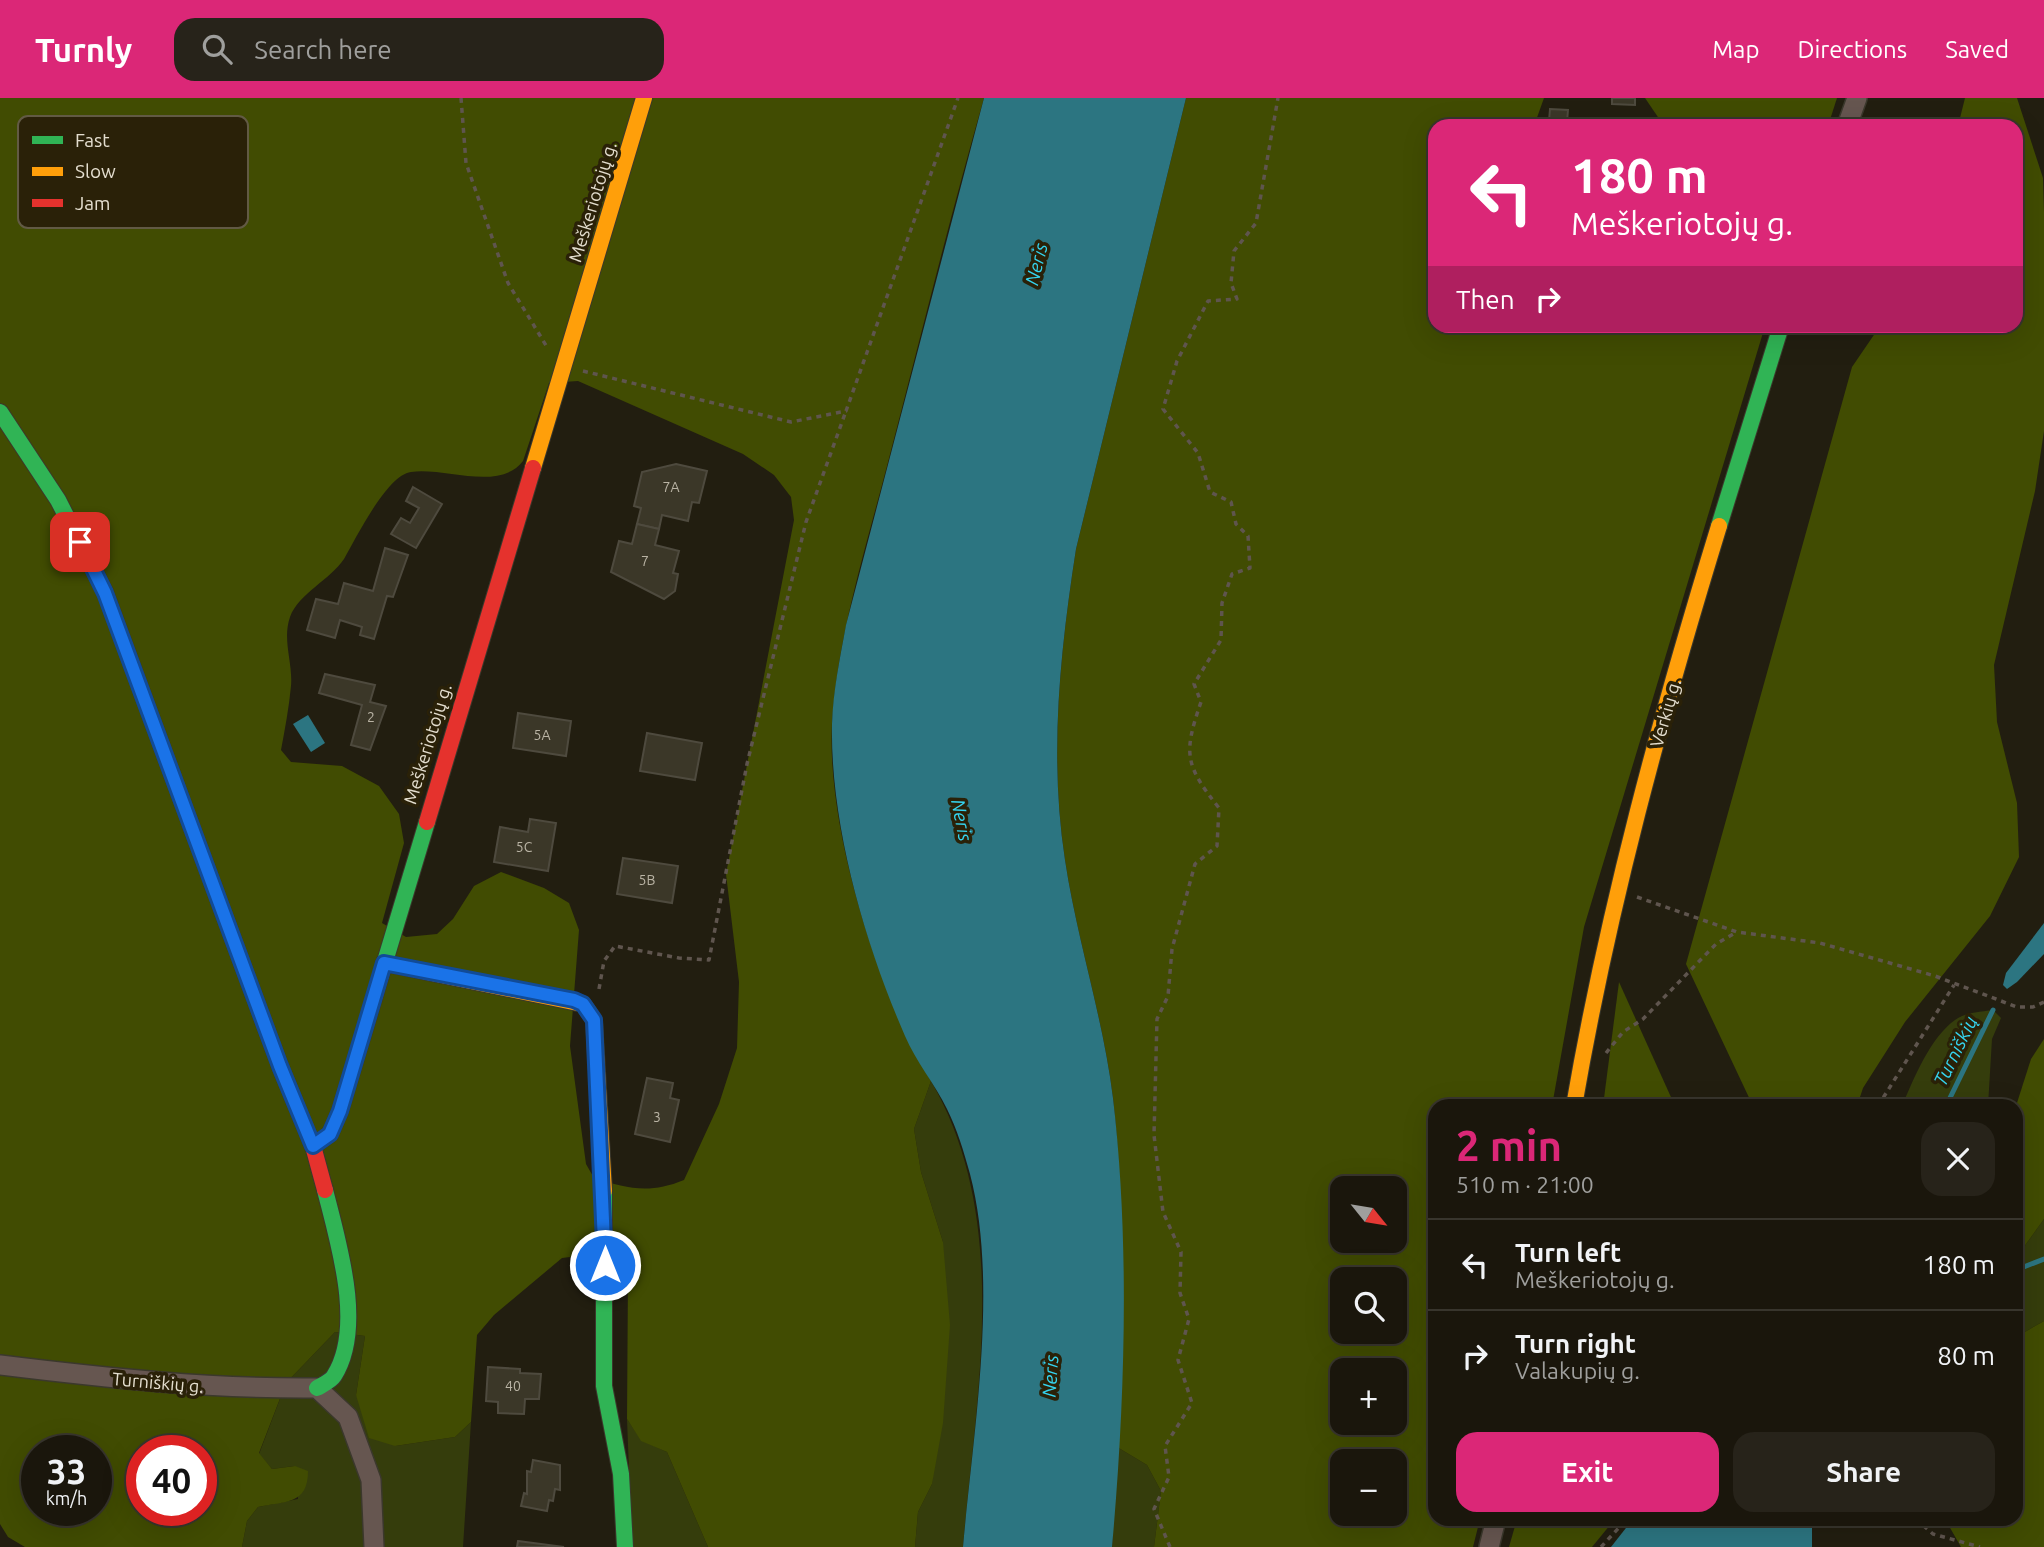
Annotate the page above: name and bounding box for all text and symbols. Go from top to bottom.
search box [174,18,664,81]
icon: search [198,30,236,68]
text: Turnly [35,31,132,68]
text: Search here [254,35,392,64]
text: Map [1712,36,1759,63]
text: Directions [1797,36,1907,63]
text: Saved [1945,36,2009,63]
legend [18,116,248,228]
text: Fast [75,129,110,151]
street label: Meškeriotojų g. [564,139,620,264]
icon: left [1456,147,1547,238]
text: 180 m [1571,147,1708,202]
text: Slow [75,160,116,182]
text: Jam [75,192,111,214]
text: Meškeriotojų g. [1571,205,1793,241]
water label: Neris [1020,241,1052,287]
icon: right [1529,280,1567,318]
text: Then [1456,285,1515,314]
house number: 7A [663,479,680,495]
pin [50,512,110,572]
icon: arrive [61,523,99,561]
house number: 7 [641,553,649,569]
street label: Verkių g. [1646,676,1684,749]
street label: Meškeriotojų g. [399,681,455,806]
house number: 2 [367,709,375,725]
house number: 5A [534,727,551,743]
water label: Neris [947,797,977,843]
house number: 5C [516,839,533,855]
house number: 5B [639,872,655,888]
water label: Turniškių [1929,1013,1981,1089]
house number: 3 [653,1109,661,1125]
text: 2 min [1456,1122,1562,1169]
button: close [1921,1122,1995,1196]
text: 510 m · 21:00 [1456,1172,1594,1197]
north arrow [1330,1176,1407,1253]
map controls [1330,1176,1407,1526]
position arrow [568,1228,642,1302]
text: Turn left [1515,1238,1621,1267]
icon: left [1456,1246,1494,1284]
text: 180 m [1923,1250,1995,1279]
button: search [1330,1267,1407,1344]
text: Meškeriotojų g. [1515,1267,1675,1292]
text: Turn right [1515,1329,1636,1358]
icon: right [1456,1337,1494,1375]
text: 80 m [1937,1341,1995,1370]
water label: Neris [1038,1354,1062,1398]
button: + [1330,1358,1407,1435]
text: Valakupių g. [1515,1358,1640,1383]
street label: Turniškių g. [112,1368,205,1396]
house number: 40 [505,1378,521,1394]
button: Exit [1456,1432,1719,1512]
button: Share [1733,1432,1995,1512]
speed limit sign: 40 [126,1435,217,1526]
button: − [1330,1449,1407,1526]
text: 33 [47,1451,86,1491]
text: km/h [46,1488,87,1508]

